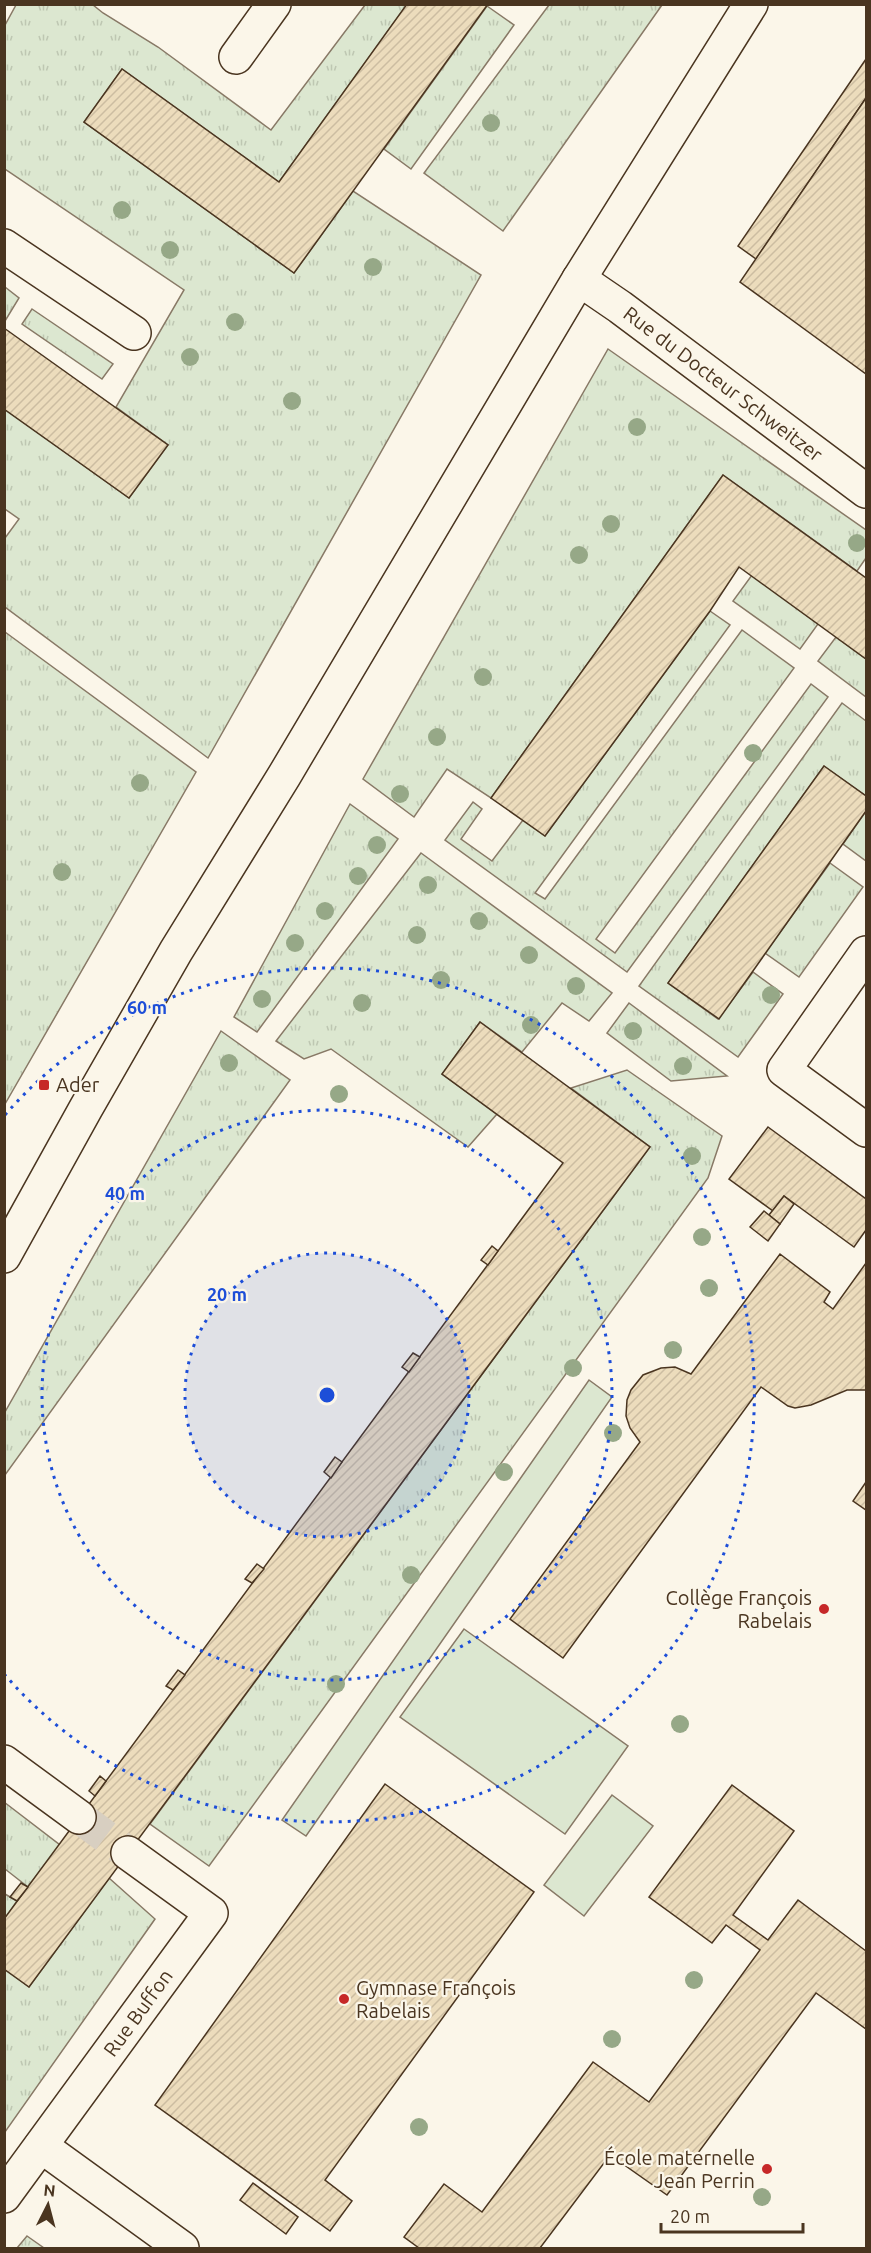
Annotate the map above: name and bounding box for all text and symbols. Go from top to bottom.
street label: Rue du Docteur Schweitzer [619,301,828,466]
text: 60 m [127,997,167,1017]
place label: Ader [56,1073,100,1096]
marker: Ader [37,1078,51,1092]
text: 40 m [105,1183,145,1203]
text: 20 m [207,1284,247,1304]
centre of rings [317,1385,337,1405]
place label: Collège François Rabelais [666,1586,812,1632]
marker: Collège François Rabelais [817,1602,831,1616]
street label: Rue Buffon [98,1965,177,2061]
place label: Gymnase François Rabelais [356,1976,516,2022]
marker: Gymnase François Rabelais [337,1992,351,2006]
place label: École maternelle Jean Perrin [604,2146,755,2192]
marker: École maternelle Jean Perrin [760,2162,774,2176]
north arrow [18,2175,78,2235]
text: N [43,2181,56,2200]
scale bar [661,2196,804,2234]
text: 20 m [670,2206,710,2226]

